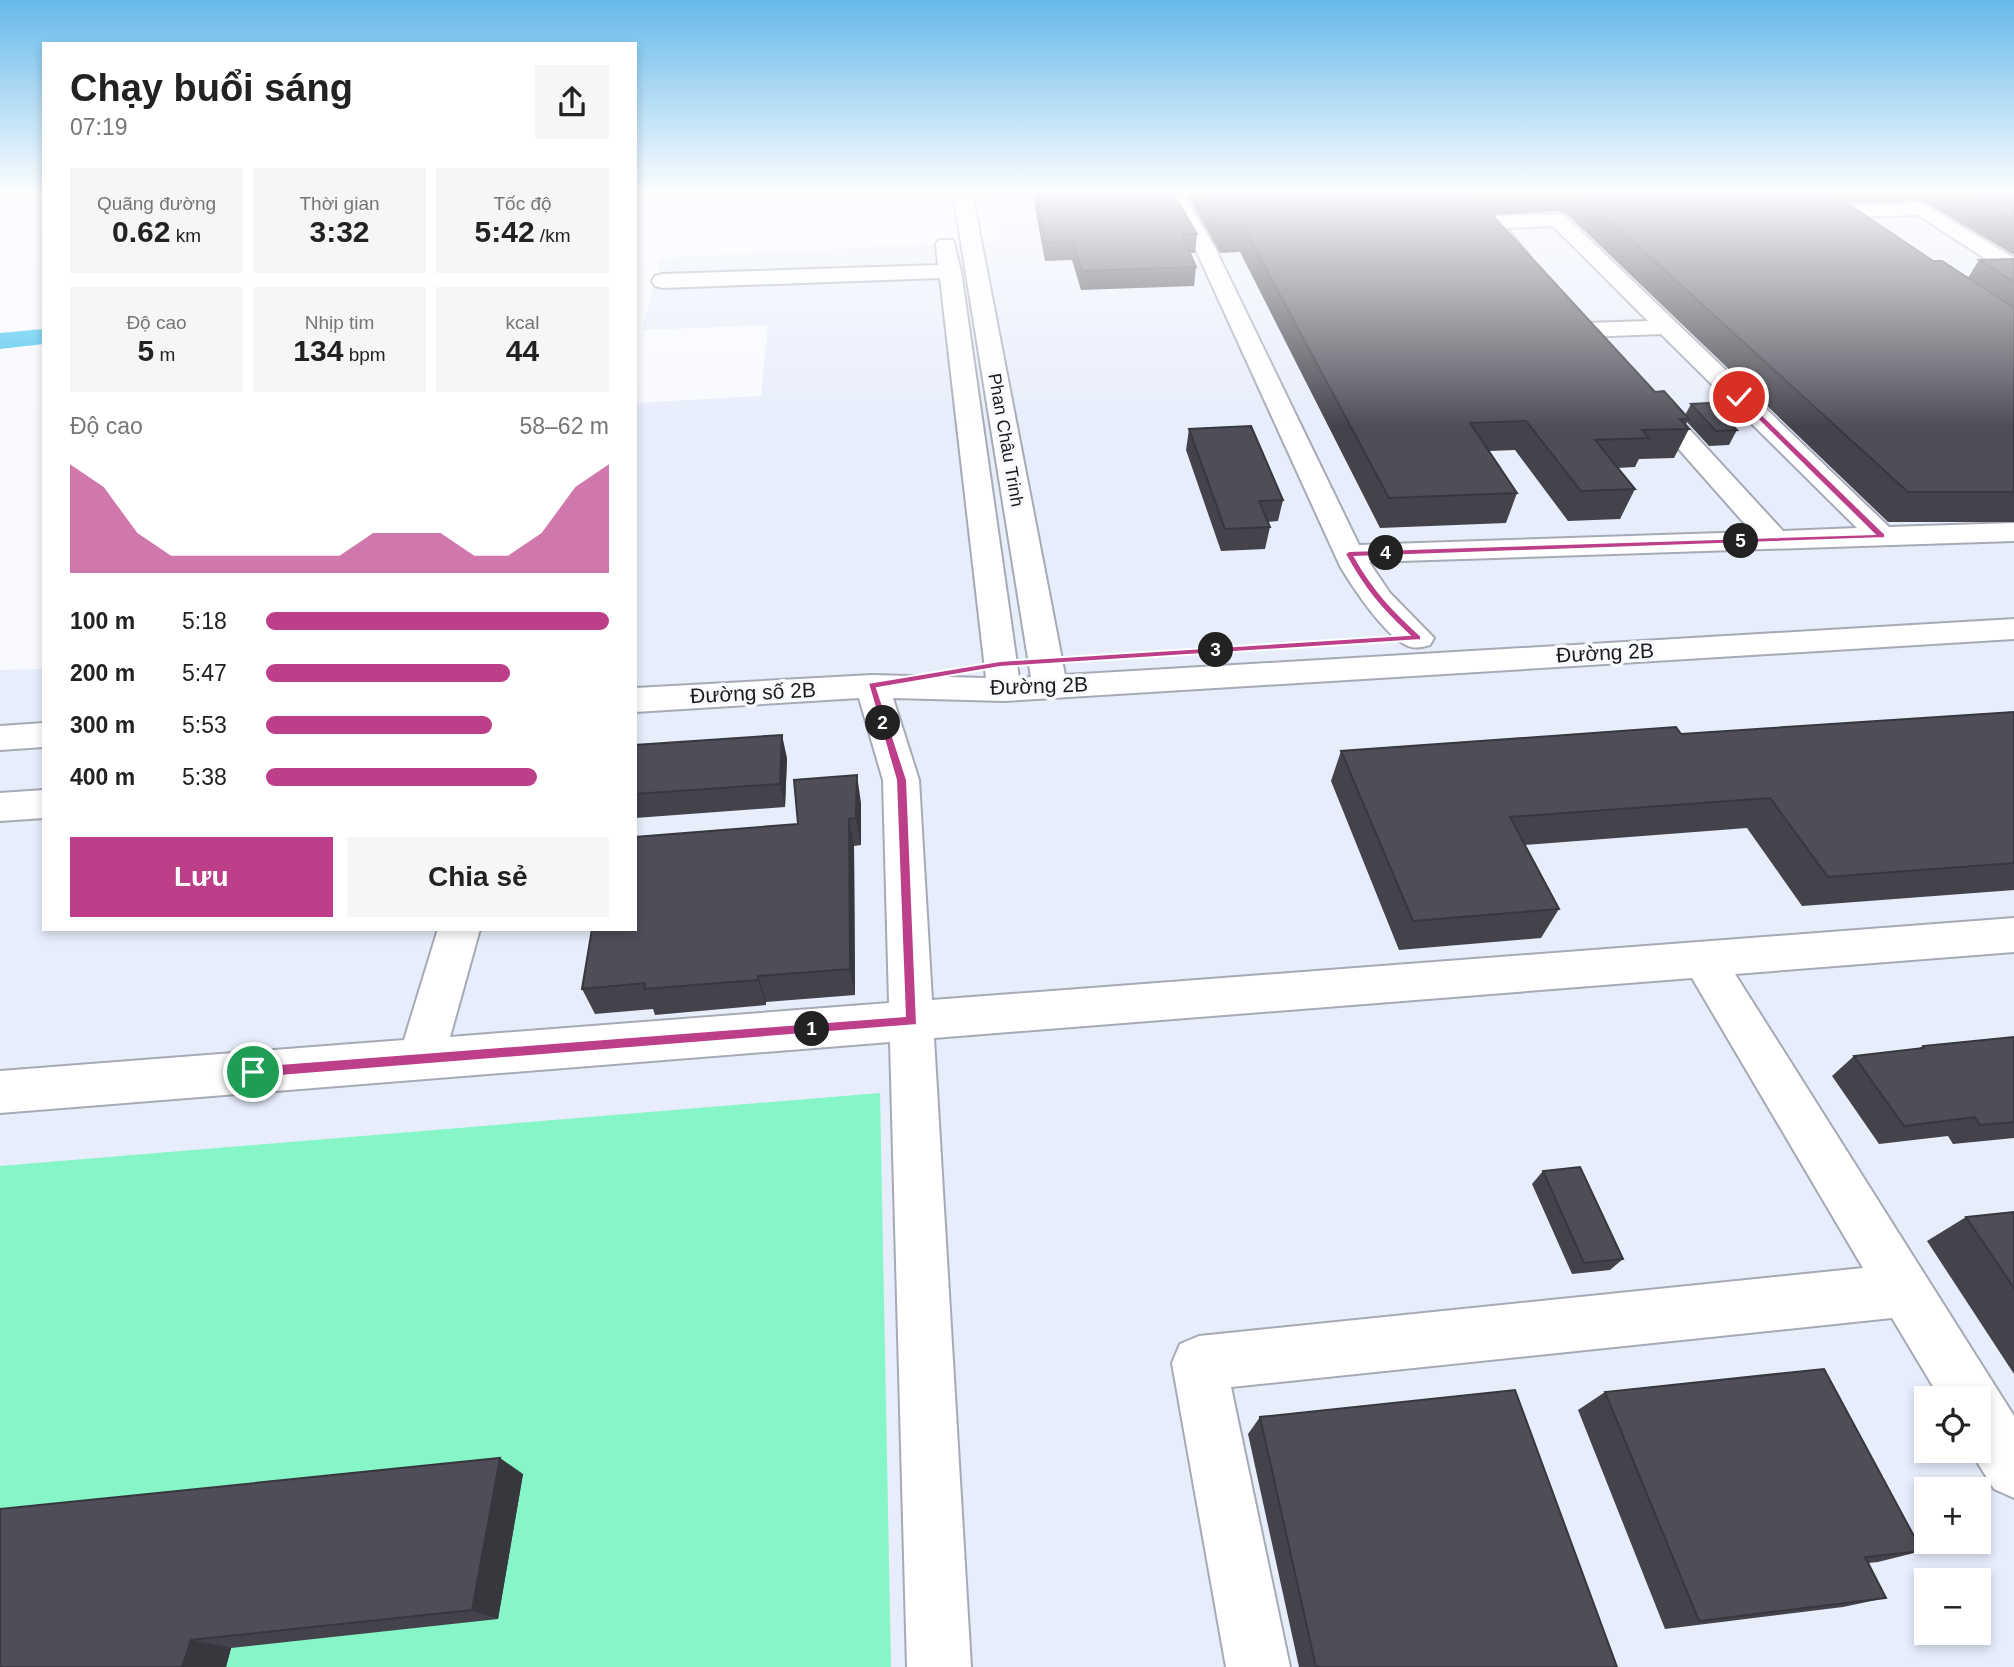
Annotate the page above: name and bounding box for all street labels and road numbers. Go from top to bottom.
street label: Phan Châu Trinh [984,372,1028,508]
street label: Đường 2B [1556,638,1654,667]
street label: Đường 2B [990,672,1088,699]
street label: Đường số 2B [690,678,816,707]

